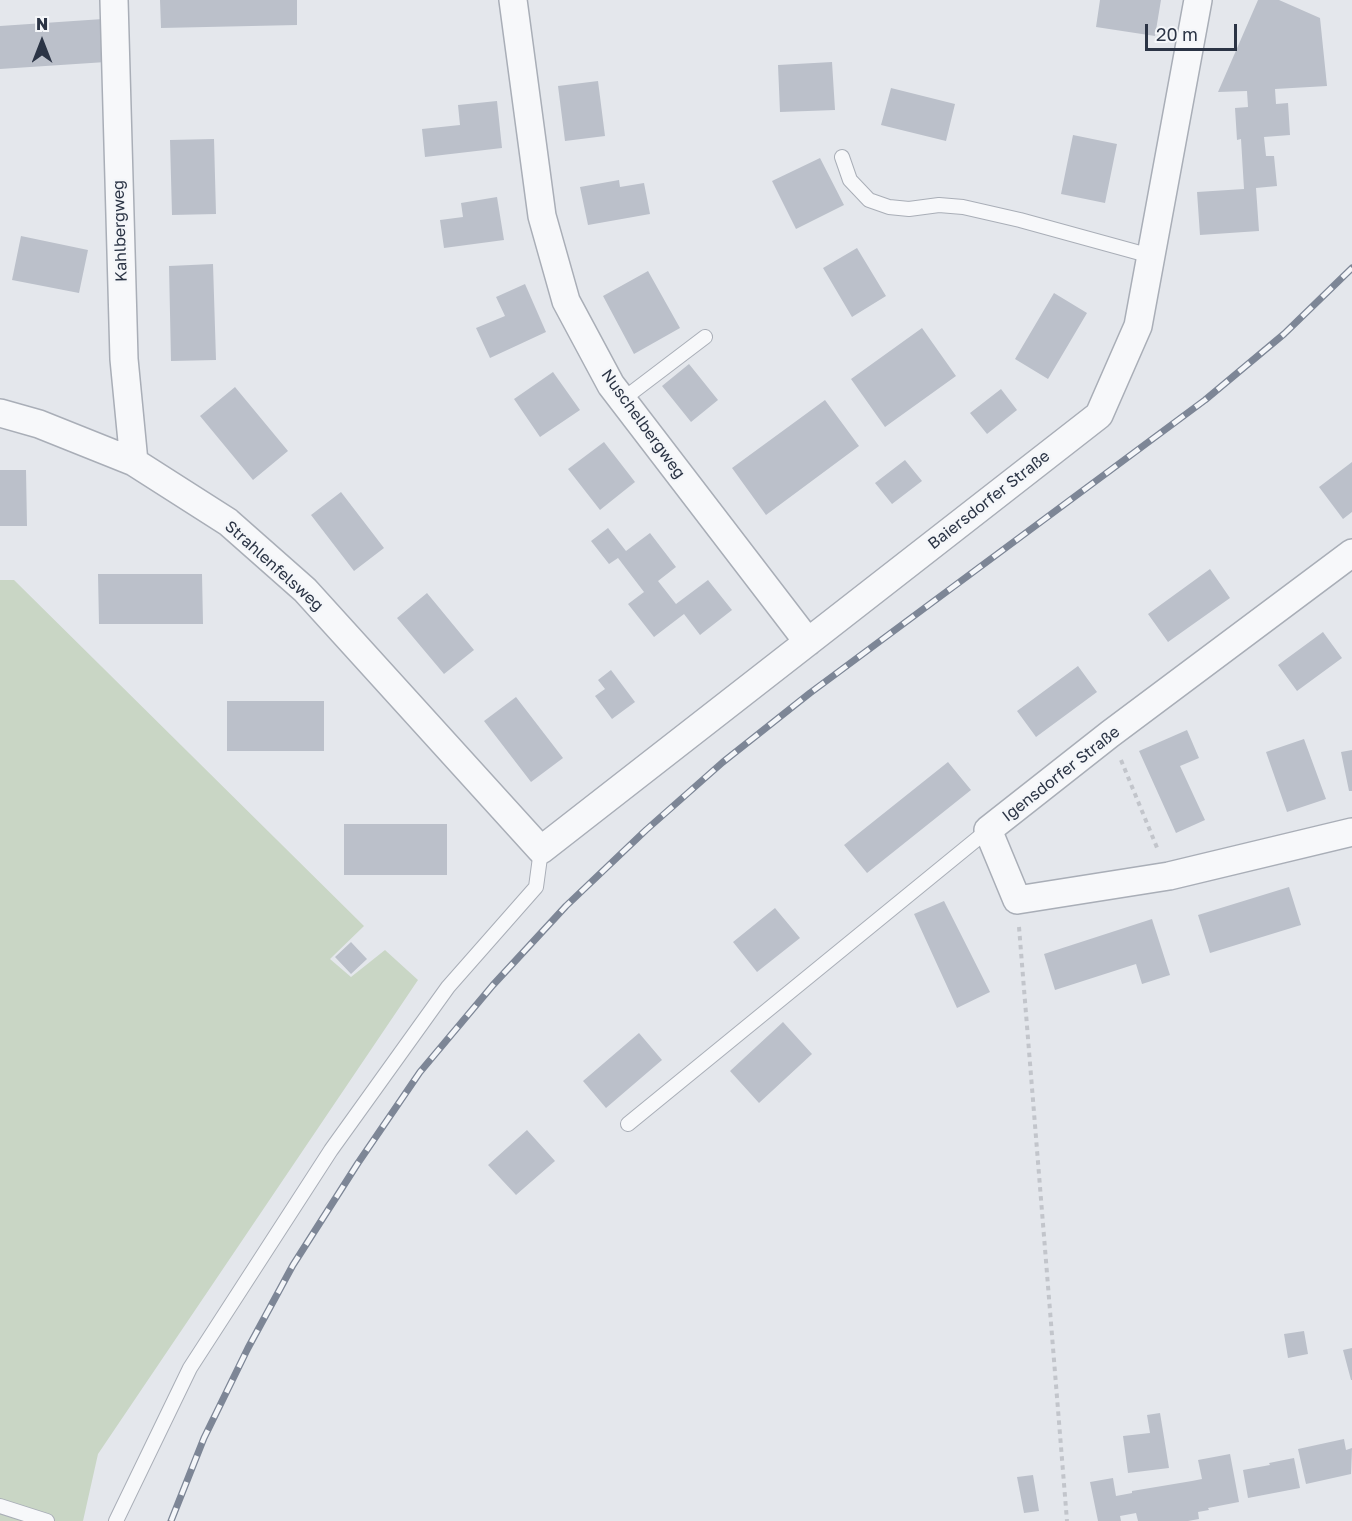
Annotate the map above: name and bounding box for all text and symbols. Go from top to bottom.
north arrow [12,12,72,72]
scale bar [1148,12,1240,50]
text: N [36,14,48,34]
text: 20 m [1156,23,1198,45]
street label: Kahlbergweg [109,180,131,282]
street label: Nuschelbergweg [597,366,689,482]
street label: Baiersdorfer Straße [924,446,1054,554]
street label: Strahlenfelsweg [221,517,327,615]
street label: Igensdorfer Straße [998,722,1124,826]

